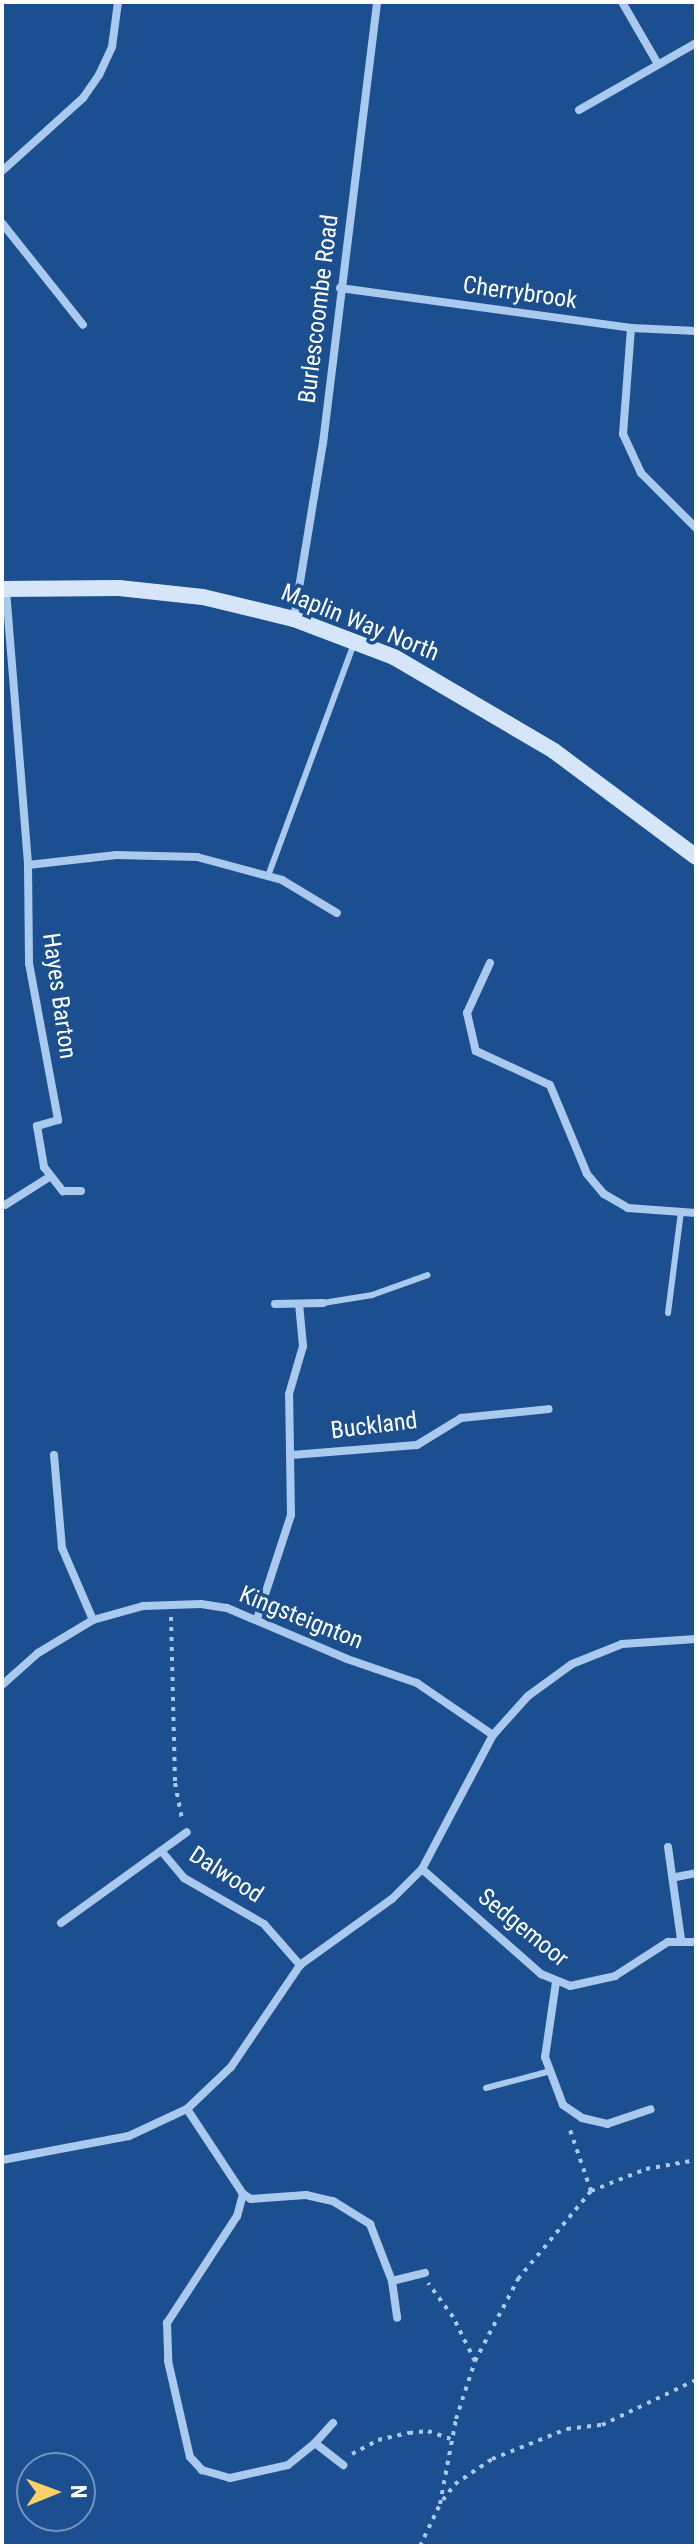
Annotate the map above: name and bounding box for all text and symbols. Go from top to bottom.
street label: Burlescoombe Road [293,213,345,405]
street label: Cherrybrook [461,271,579,315]
street label: Maplin Way North [277,578,443,668]
street label: Hayes Barton [36,931,82,1061]
street label: Buckland [329,1406,419,1446]
street label: Kingsteignton [235,1580,367,1656]
street label: Dalwood [184,1841,268,1909]
street label: Sedgemoor [472,1883,574,1973]
north arrow [16,2452,96,2532]
text: N [66,2485,91,2499]

